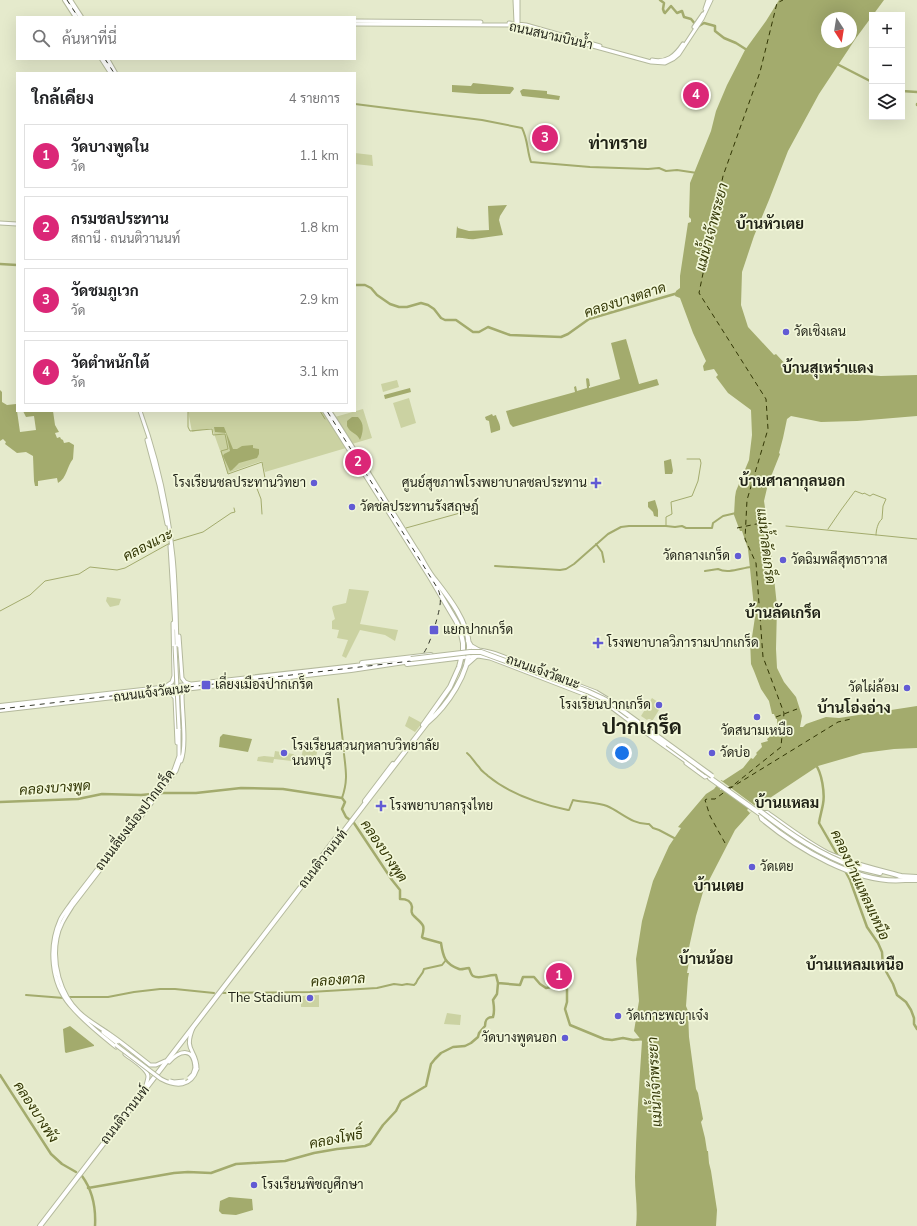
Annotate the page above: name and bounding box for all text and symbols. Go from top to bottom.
north arrow [821,12,857,48]
map controls [869,12,905,120]
button: + [869,12,905,48]
street label: ถนนสนามบินน้ำ [507,14,596,54]
search box [16,16,356,60]
icon: search [30,27,52,49]
text: ค้นหาที่นี่ [62,29,117,49]
button: − [869,48,905,84]
pin: 4 [683,80,709,110]
button: layers [869,84,905,120]
text: ใกล้เคียง [32,87,94,110]
text: 4 รายการ [289,90,340,108]
pin: 3 [532,123,558,153]
district label: ท่าทราย [589,132,647,155]
text: วัดบางพูดใน [71,137,149,157]
text: 1 [42,147,50,165]
text: 1.1 km [299,147,339,165]
text: วัด [71,158,85,176]
water label: แม่น้ำเจ้าพระยา [688,180,733,273]
text: กรมชลประทาน [71,209,169,229]
district label: บ้านหัวเตย [736,214,804,234]
text: 2 [42,219,50,237]
text: 1.8 km [299,219,339,237]
text: สถานี · ถนนติวานนท์ [71,230,180,248]
water label: คลองบางตลาด [582,278,668,322]
text: วัดชมภูเวก [71,281,139,301]
text: 3 [42,291,50,309]
text: 2.9 km [299,291,339,309]
text: วัด [71,302,85,320]
place label: วัดเชิงเลน [794,323,846,341]
marker: วัดเชิงเลน [781,327,791,337]
text: วัดตำหนักใต้ [71,353,149,373]
district label: บ้านสุเหร่าแดง [782,358,874,379]
text: 4 [42,363,50,381]
text: 3.1 km [299,363,339,381]
text: วัด [71,374,85,392]
pin: 2 [345,447,371,477]
district label: บ้านศาลากุลนอก [739,471,845,492]
place label: โรงเรียนชลประทานวิทยา [173,473,306,492]
place label: ศูนย์สุขภาพโรงพยาบาลชลประทาน [402,473,587,492]
marker: ศูนย์สุขภาพโรงพยาบาลชลประทาน [590,477,602,489]
marker: โรงเรียนชลประทานวิทยา [309,478,319,488]
place label: วัดชลประทานรังสฤษฎ์ [360,497,479,516]
marker: วัดชลประทานรังสฤษฎ์ [347,502,357,512]
water label: แม่น้ำลัดเกร็ด [752,507,783,585]
water label: คลองแวะ [120,524,177,566]
place label: วัดกลางเกร็ด [663,546,730,565]
place label: วัดฉิมพลีสุทธาวาส [791,550,888,569]
marker: วัดกลางเกร็ด [733,551,743,561]
marker: วัดฉิมพลีสุทธาวาส [778,555,788,565]
district label: บ้านลัดเกร็ด [745,602,821,623]
place label: แยกปากเกร็ด [443,620,513,639]
marker: แยกปากเกร็ด [428,624,440,636]
place label: โรงพยาบาลวิภารามปากเกร็ด [606,633,759,652]
marker: โรงพยาบาลวิภารามปากเกร็ด [592,637,604,649]
street label: ถนนแจ้งวัฒนะ [504,649,583,694]
place label: เลี่ยงเมืองปากเกร็ด [215,672,313,694]
street label: ถนนแจ้งวัฒนะ [112,678,192,707]
place label: วัดไผ่ล้อม [848,678,899,697]
marker: เลี่ยงเมืองปากเกร็ด [200,679,212,691]
marker: วัดไผ่ล้อม [902,683,912,693]
place label: โรงเรียนปากเกร็ด [559,695,651,714]
district label: บ้านโอ่งอ่าง [817,697,891,718]
marker: โรงเรียนปากเกร็ด [654,700,664,710]
marker: วัดสนามเหนือ [752,712,762,722]
district label: ปากเกร็ด [602,713,682,741]
place label: วัดสนามเหนือ [721,721,793,740]
place label: โรงเรียนสวนกุหลาบวิทยาลัย นนทบุรี [291,736,440,770]
your location [612,743,632,763]
place label: วัดบ่อ [720,744,750,762]
marker: โรงเรียนสวนกุหลาบวิทยาลัย นนทบุรี [279,748,289,758]
marker: วัดบ่อ [707,748,717,758]
street label: ถนนเลี่ยงเมืองปากเกร็ด [88,763,179,874]
water label: คลองบางพูด [19,776,91,800]
district label: บ้านแหลม [755,793,819,813]
place label: โรงพยาบาลกรุงไทย [389,797,493,815]
marker: โรงพยาบาลกรุงไทย [375,800,387,812]
water label: คลองบางพูด [356,816,412,886]
street label: ถนนติวานนท์ [294,825,352,892]
water label: คลองบ้านแหลมเหนือ [826,827,894,943]
place label: วัดเตย [760,858,794,876]
marker: วัดเตย [747,862,757,872]
district label: บ้านเตย [694,876,744,896]
district label: บ้านน้อย [679,949,733,969]
district label: บ้านแหลมเหนือ [806,955,904,975]
pin: 1 [546,961,572,991]
water label: คลองตาล [310,969,366,991]
place label: The Stadium [228,989,302,1007]
marker: The Stadium [305,993,315,1003]
place label: วัดเกาะพญาเจ๋ง [626,1007,709,1025]
marker: วัดเกาะพญาเจ๋ง [613,1011,623,1021]
place label: วัดบางพูดนอก [482,1029,557,1047]
marker: วัดบางพูดนอก [560,1033,570,1043]
water label: แม่น้ำเจ้าพระยา [640,1036,667,1128]
water label: คลองบางพัง [9,1078,63,1146]
street label: ถนนติวานนท์ [96,1081,154,1148]
water label: คลองโพธิ์ [307,1121,367,1153]
place label: โรงเรียนพิชญศึกษา [261,1175,364,1194]
marker: โรงเรียนพิชญศึกษา [249,1180,259,1190]

